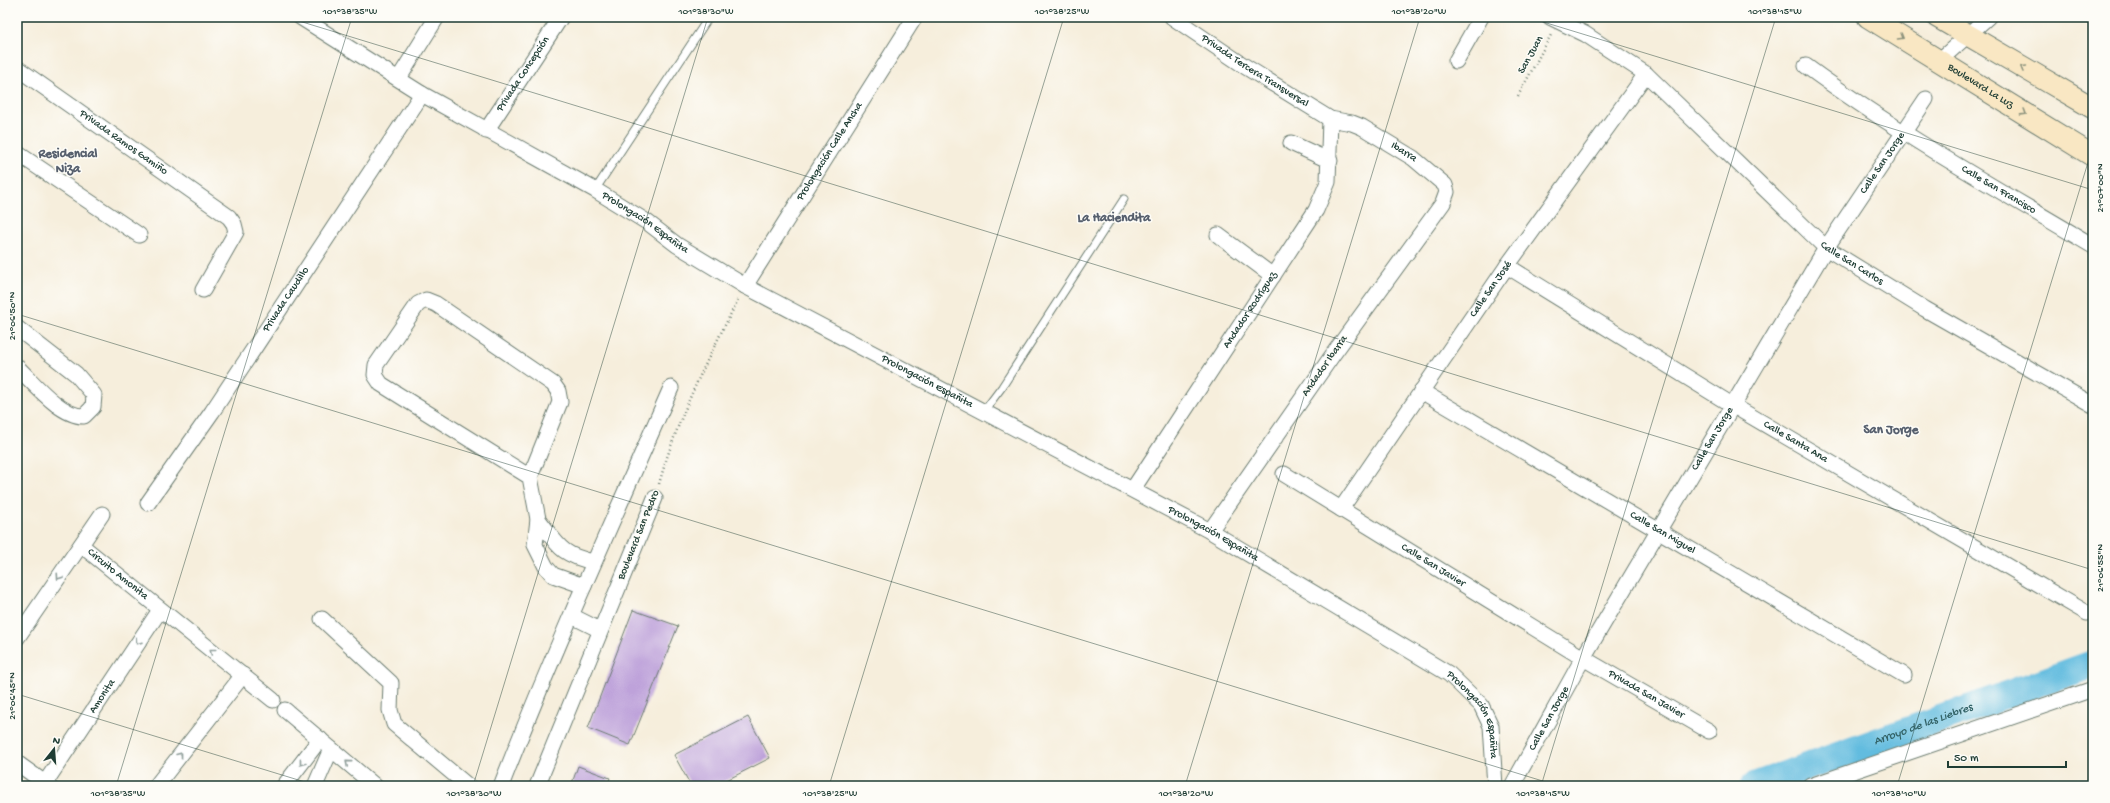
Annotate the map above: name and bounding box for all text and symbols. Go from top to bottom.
text: 101°38'35"W [322,6,378,18]
text: 101°38'30"W [678,6,734,18]
text: 101°38'25"W [1034,6,1090,18]
text: 101°38'20"W [1391,6,1447,18]
text: 101°38'15"W [1747,6,1802,18]
street label: Privada Tercera Transversal [1198,32,1311,110]
street label: San Juan [1516,33,1547,76]
one-way arrow [1897,33,1904,40]
street label: Privada Concepción [494,34,553,115]
street label: Boulevard La Luz [1944,61,2016,112]
one-way arrow [2020,65,2027,72]
street label: Prolongación Calle Ancha [794,99,866,204]
street label: Privada Ramos Gamiño [76,107,170,178]
one-way arrow [2019,108,2026,115]
street label: Calle San Jorge [1858,130,1908,196]
street label: Ibarra [1388,140,1420,165]
district label: Residencial Niza [38,147,98,177]
street label: Calle San Francisco [1959,163,2038,217]
text: 21°07'00"N [2095,163,2107,212]
street label: Prolongación Españita [599,189,691,257]
district label: La Haciendita [1078,211,1151,226]
street label: Calle San Carlos [1817,239,1886,288]
street label: Calle San José [1468,259,1515,320]
street label: Privada Caudillo [260,265,312,335]
street label: Andador Rodríguez [1221,269,1280,351]
text: 21°06'50"N [7,291,19,340]
street label: Andador Ibarra [1300,333,1351,399]
street label: Prolongación Españita [878,352,976,411]
street label: Calle San Jorge [1689,405,1736,473]
street label: Calle Santa Ana [1761,419,1831,466]
district label: San Jorge [1864,423,1920,438]
street label: Boulevard San Pedro [615,488,663,582]
street label: Prolongación Españita [1165,503,1261,565]
street label: Calle San Miguel [1627,509,1698,557]
street label: Calle San Javier [1399,541,1468,591]
text: 21°06'55"N [2095,544,2107,592]
street label: Circuito Amonita [85,546,151,603]
one-way arrow [56,573,63,580]
one-way arrow [136,638,143,645]
one-way arrow [209,649,217,656]
street label: Privada San Javier [1605,667,1687,722]
street label: Prolongación Españita [1443,668,1499,760]
text: 21°06'45"N [7,672,19,720]
street label: Amonita [87,676,119,716]
street label: Calle San Jorge [1527,684,1572,753]
water label: Arroyo de las Liebres [1872,700,1976,749]
north arrow [34,729,74,769]
text: N [51,735,62,748]
scale bar [1948,743,2066,769]
text: 50 m [1954,752,1979,766]
one-way arrow [175,753,182,760]
one-way arrow [300,758,307,765]
one-way arrow [345,760,352,767]
text: 101°38'35"W [90,788,146,800]
text: 101°38'30"W [446,788,502,800]
text: 101°38'25"W [802,788,858,800]
text: 101°38'20"W [1158,788,1214,800]
text: 101°38'15"W [1515,788,1570,800]
text: 101°38'10"W [1871,788,1926,800]

